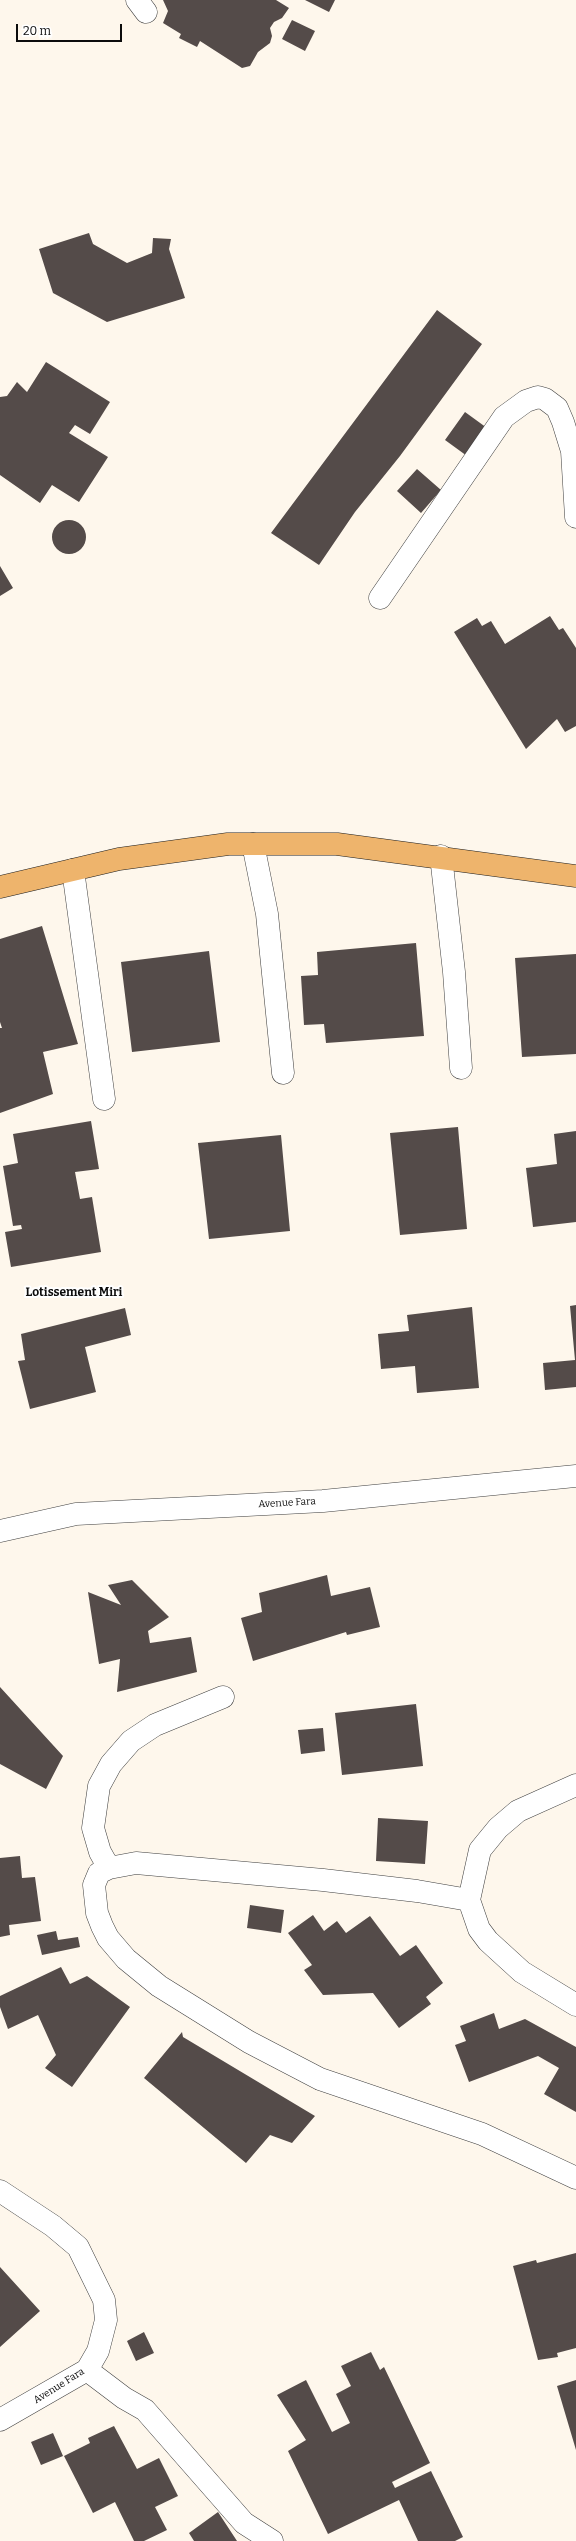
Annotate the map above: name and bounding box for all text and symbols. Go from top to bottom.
scale bar [18,16,124,42]
text: 20 m [23,24,51,38]
district label: Lotissement Miri [26,1286,122,1300]
street label: Avenue Fara [258,1496,316,1510]
street label: Avenue Fara [31,2366,87,2406]

